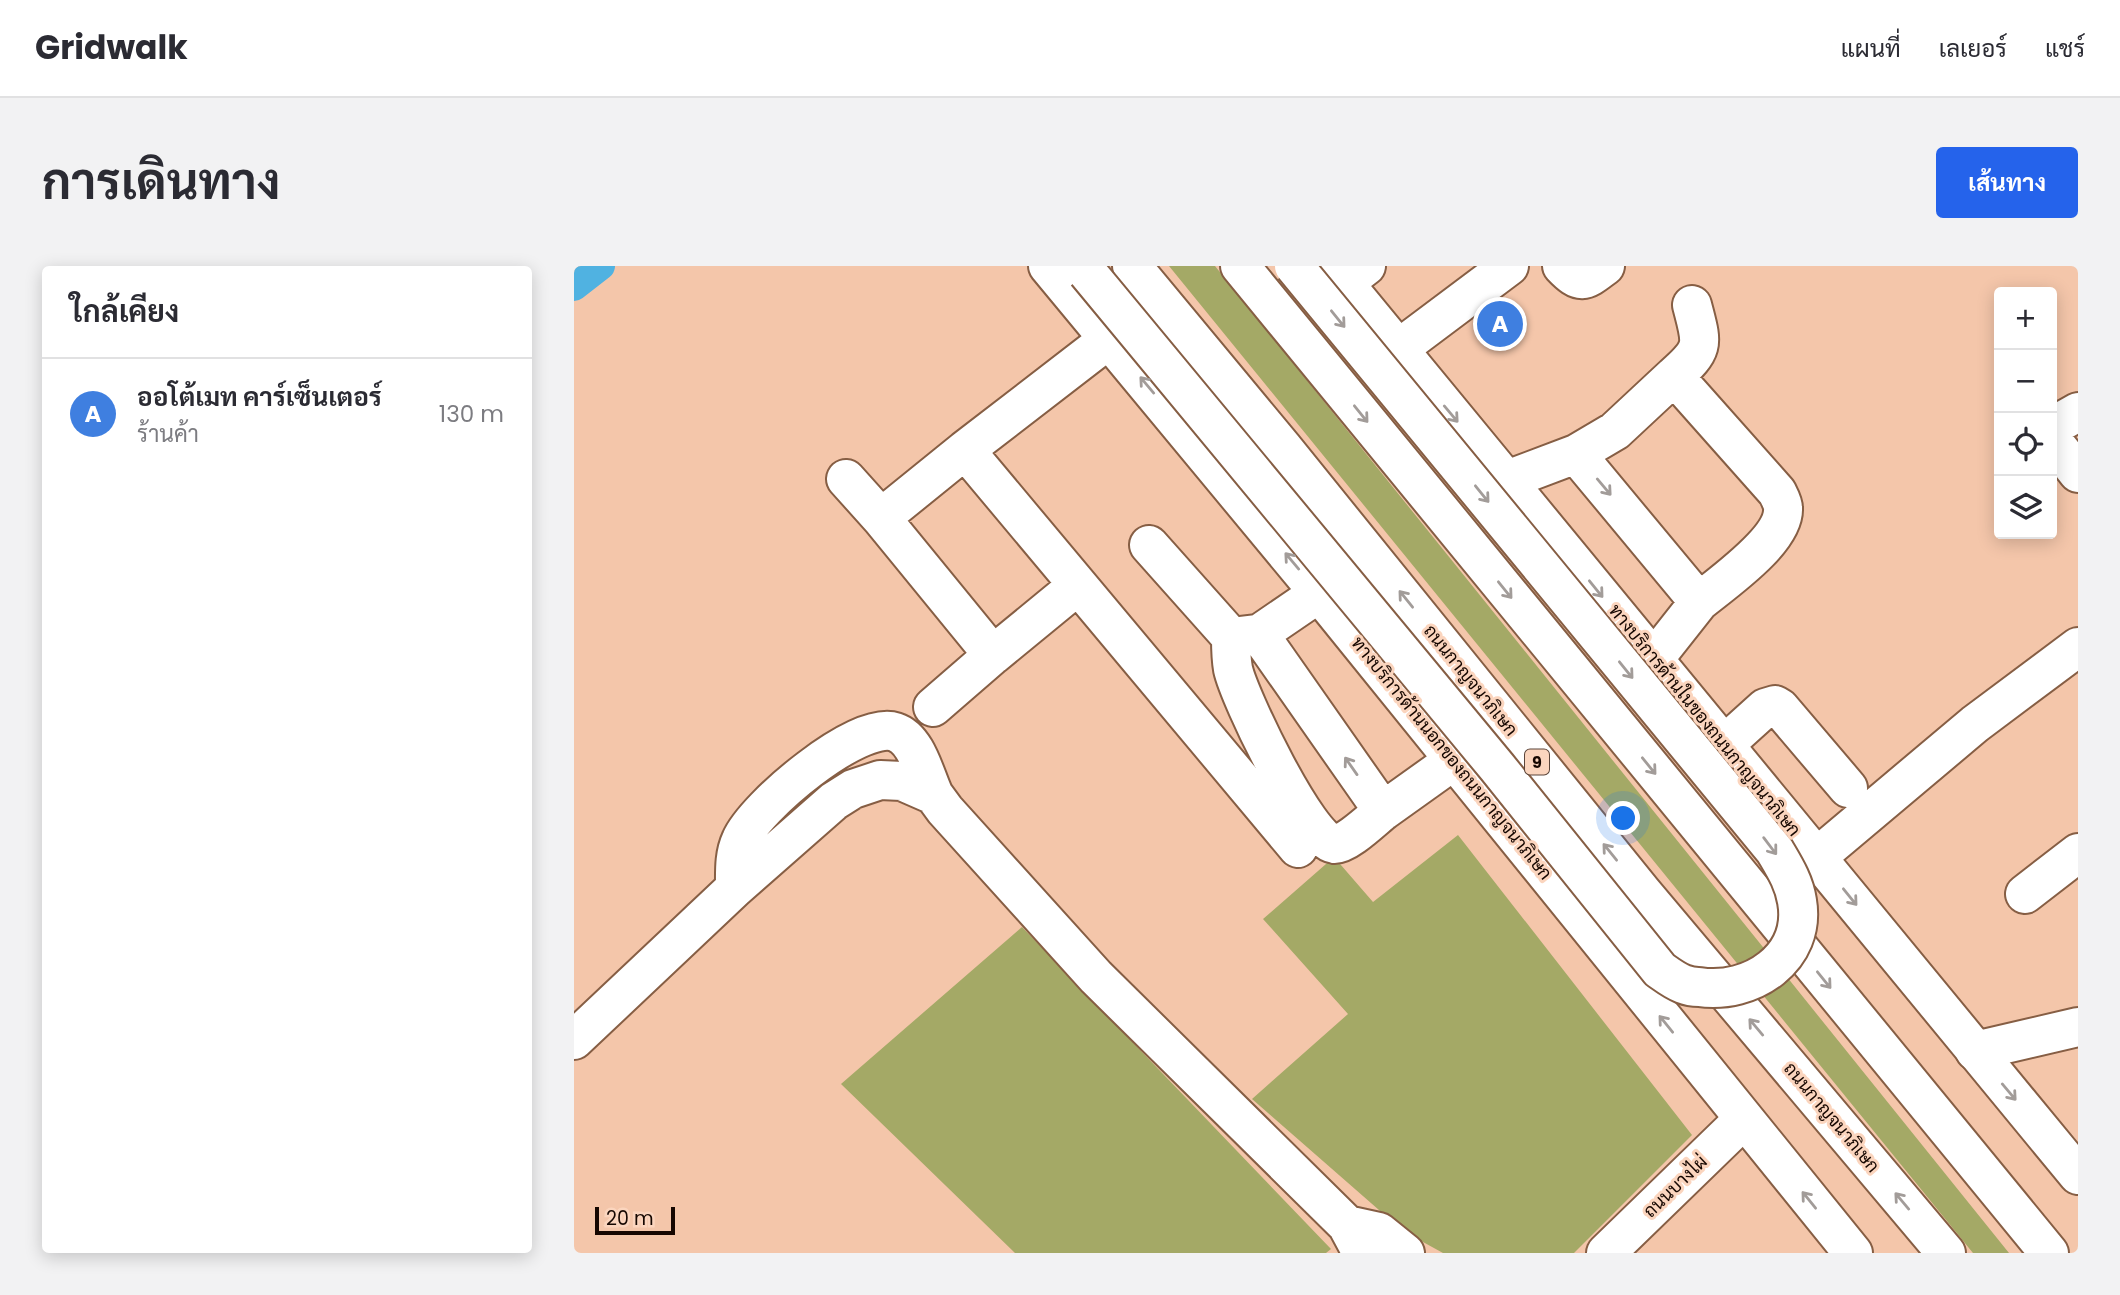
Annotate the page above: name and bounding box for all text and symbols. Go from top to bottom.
text: Gridwalk [35,24,188,71]
text: แผนที่ [1841,32,1901,65]
text: เลเยอร์ [1939,32,2007,65]
text: แชร์ [2045,32,2085,65]
button: เส้นทาง [1936,147,2078,218]
text: การเดินทาง [42,148,280,216]
map controls [1994,287,2057,539]
button: + [1994,287,2057,350]
text: ใกล้เคียง [70,290,179,333]
pin: A [1477,298,1523,350]
one-way arrow [1330,309,1345,327]
button: − [1994,350,2057,413]
one-way arrow [1139,377,1155,395]
text: ออโต้เมท คาร์เซ็นเตอร์ [137,379,382,415]
text: A [85,398,101,430]
text: 130 m [439,398,504,430]
one-way arrow [1353,404,1368,422]
one-way arrow [1443,404,1459,422]
button: locate [1994,413,2057,476]
text: ร้านค้า [137,418,199,450]
button: layers [1994,476,2057,539]
one-way arrow [1596,478,1611,496]
one-way arrow [1474,485,1490,503]
one-way arrow [1284,552,1300,570]
one-way arrow [1588,579,1604,597]
one-way arrow [1497,580,1512,598]
one-way arrow [1398,590,1413,609]
street label: ทางบริการด้านในของถนนกาญจนาภิเษก [1603,599,1807,841]
street label: ถนนกาญจนาภิเษก [1418,619,1524,741]
street label: ทางบริการด้านนอกของถนนกาญจนาภิเษก [1346,631,1558,885]
one-way arrow [1619,661,1634,679]
road number: 9 [1525,750,1549,775]
one-way arrow [1641,756,1656,774]
one-way arrow [1344,757,1358,776]
your location [1606,801,1640,835]
one-way arrow [1763,837,1778,855]
one-way arrow [1602,844,1618,862]
one-way arrow [1842,887,1857,905]
one-way arrow [1816,970,1832,988]
one-way arrow [1658,1015,1673,1033]
one-way arrow [1748,1018,1764,1036]
street label: ถนนกาญจนาภิเษก [1778,1057,1886,1177]
one-way arrow [2001,1082,2017,1100]
street label: ถนนบางไผ่ [1637,1149,1713,1223]
one-way arrow [1802,1192,1817,1210]
one-way arrow [1894,1192,1910,1210]
scale bar [595,1204,676,1236]
text: 20 m [606,1205,654,1232]

